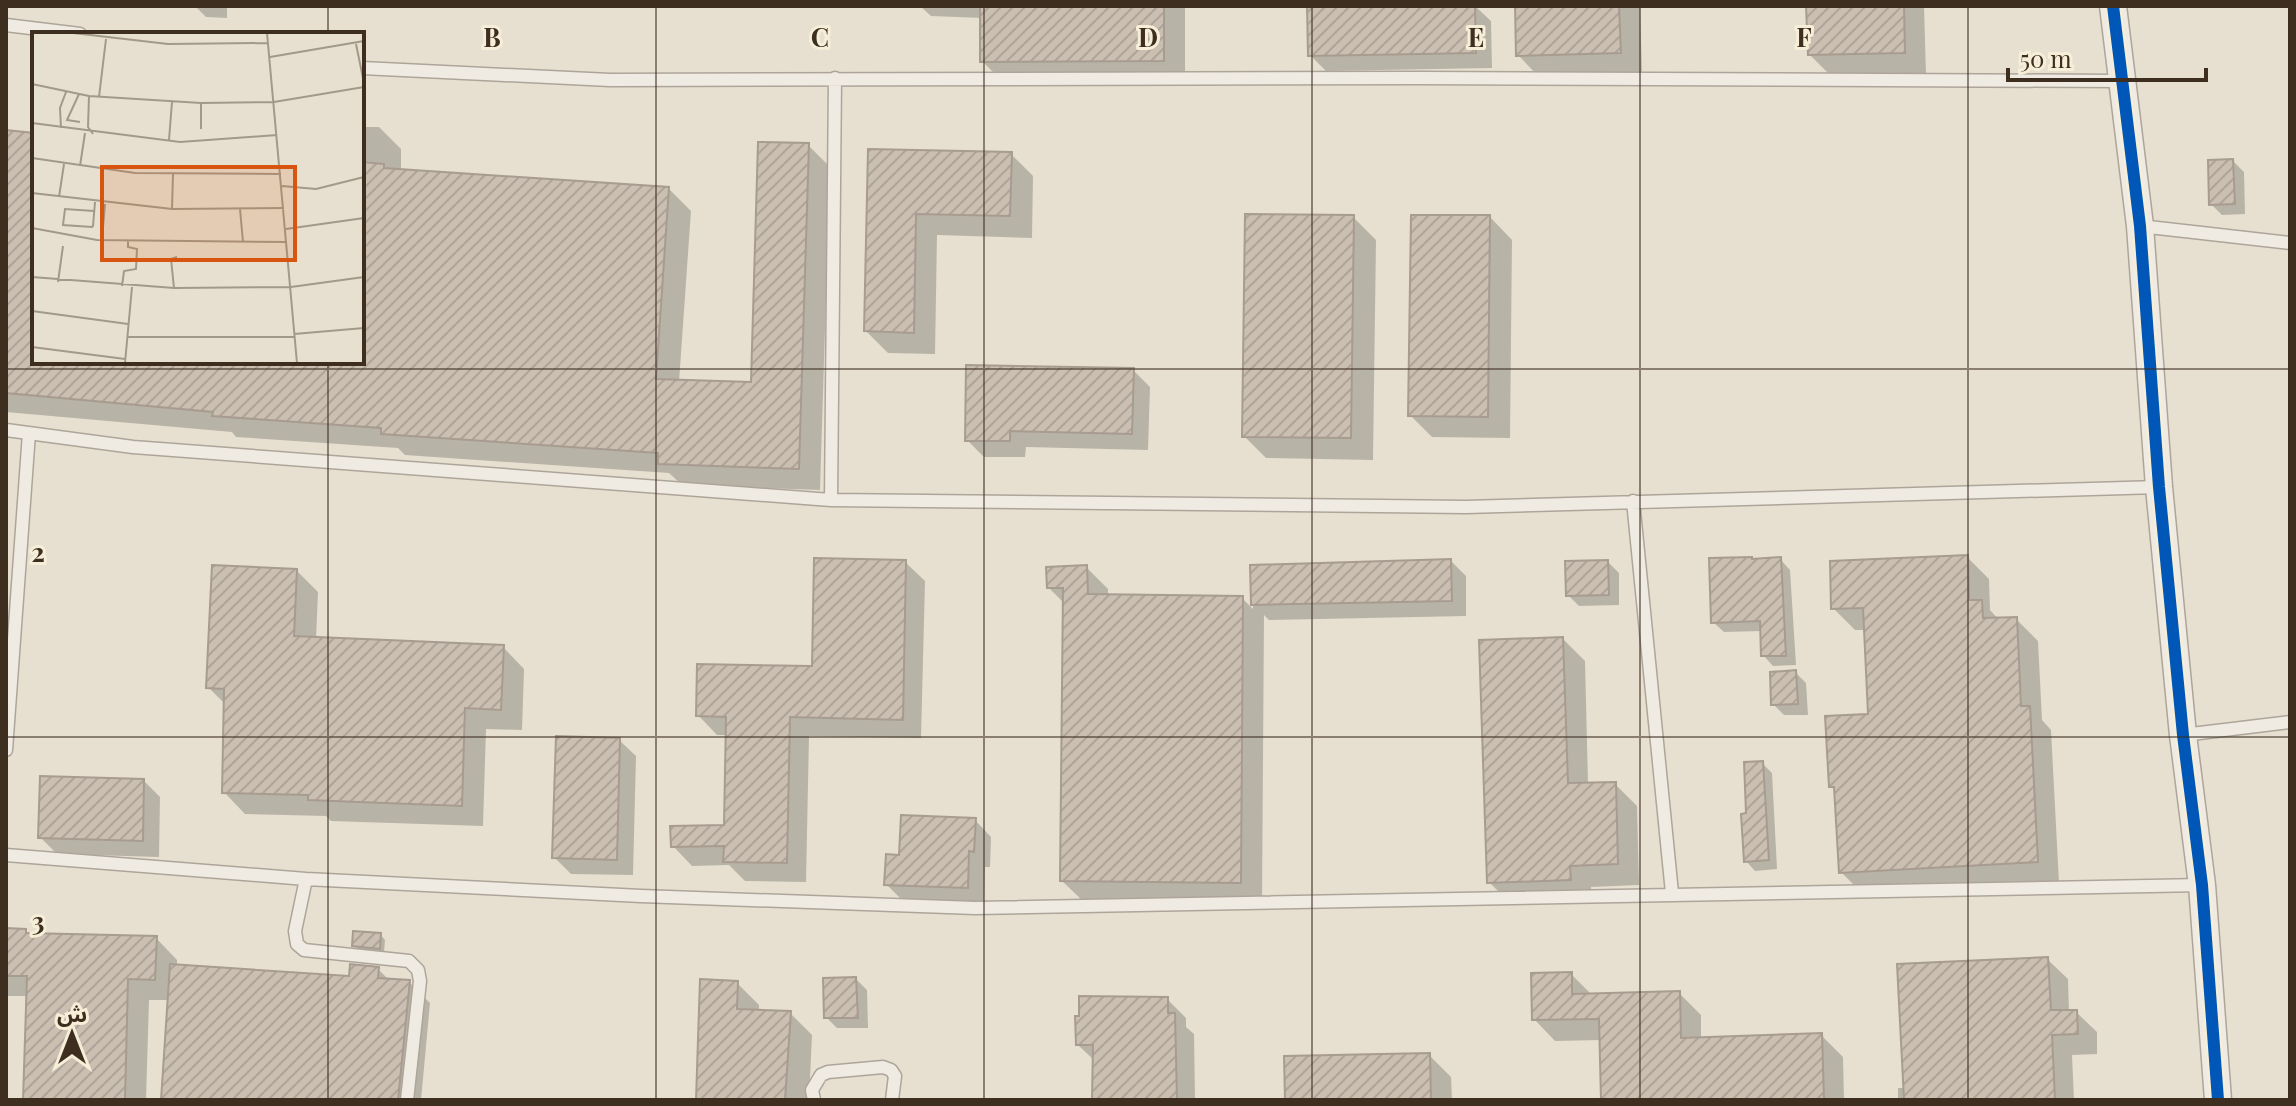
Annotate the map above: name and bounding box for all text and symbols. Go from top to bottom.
text: B [483,19,501,54]
text: C [811,19,829,54]
text: D [1138,19,1158,54]
text: E [1468,19,1484,54]
text: F [1796,19,1812,54]
inset map [32,32,364,364]
scale bar [2008,32,2206,82]
text: 50 m [2020,42,2072,74]
text: 2 [31,534,45,569]
text: 3 [32,903,44,938]
north arrow [32,994,112,1074]
text: ش [57,998,87,1028]

